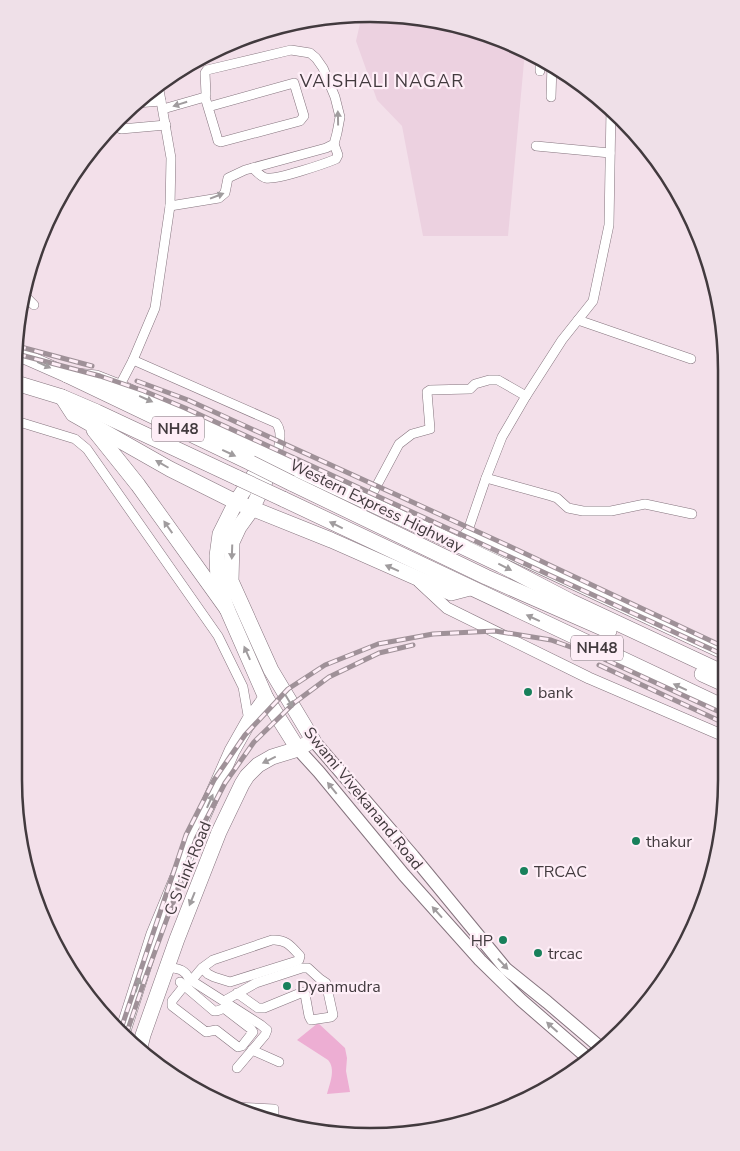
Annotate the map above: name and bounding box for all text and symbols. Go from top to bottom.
district label: VAISHALI NAGAR [299,69,464,93]
one-way arrow [172,101,187,109]
one-way arrow [334,110,342,126]
one-way arrow [210,192,225,200]
one-way arrow [37,361,51,369]
one-way arrow [139,395,153,403]
road number: NH48 [152,416,204,442]
one-way arrow [222,449,236,457]
street label: Western Express Highway [286,454,468,558]
one-way arrow [154,460,169,468]
one-way arrow [163,520,173,534]
one-way arrow [329,520,343,528]
one-way arrow [228,544,236,560]
one-way arrow [385,563,399,571]
one-way arrow [498,563,513,571]
one-way arrow [525,613,540,622]
road number: NH48 [571,636,623,660]
one-way arrow [242,646,250,660]
place label: bank [538,682,574,704]
one-way arrow [673,682,687,690]
marker: bank [522,686,534,698]
one-way arrow [285,694,294,707]
street label: Swami Vivekanand Road [299,722,428,875]
one-way arrow [261,756,276,764]
one-way arrow [327,782,338,795]
one-way arrow [206,794,214,808]
street label: C S Link Road [159,818,217,919]
place label: thakur [646,831,692,853]
marker: thakur [630,835,642,847]
place label: TRCAC [534,861,587,883]
marker: TRCAC [518,865,530,877]
one-way arrow [188,892,196,907]
one-way arrow [431,907,443,919]
place label: HP [471,930,493,952]
marker: HP [497,934,509,946]
place label: trcac [548,943,583,965]
marker: trcac [532,947,544,959]
one-way arrow [497,957,508,970]
place label: Dyanmudra [297,976,381,998]
one-way arrow [134,977,142,992]
marker: Dyanmudra [281,980,293,992]
one-way arrow [546,1021,559,1032]

